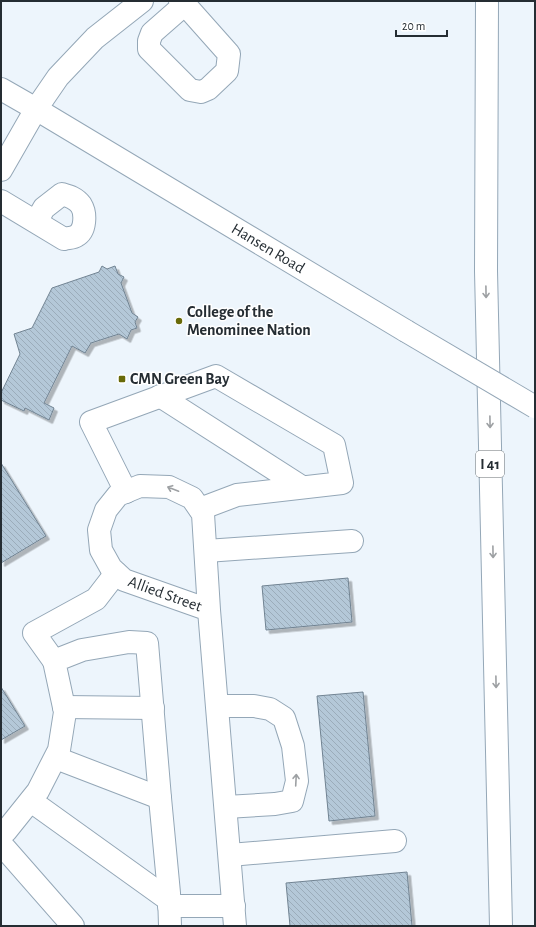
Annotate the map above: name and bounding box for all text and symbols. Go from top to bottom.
scale bar [396,12,447,38]
text: 20 m [402,20,425,32]
street label: Hansen Road [229,220,307,276]
one-way arrow [483,285,490,298]
place label: College of the Menominee Nation [187,304,311,338]
marker: College of the Menominee Nation [174,316,184,326]
place label: CMN Green Bay [130,371,230,388]
marker: CMN Green Bay [117,374,127,384]
one-way arrow [486,415,493,428]
road number: I 41 [476,451,504,477]
one-way arrow [167,485,179,493]
one-way arrow [489,545,496,558]
street label: Allied Street [126,573,204,615]
one-way arrow [492,675,500,688]
one-way arrow [292,774,299,787]

